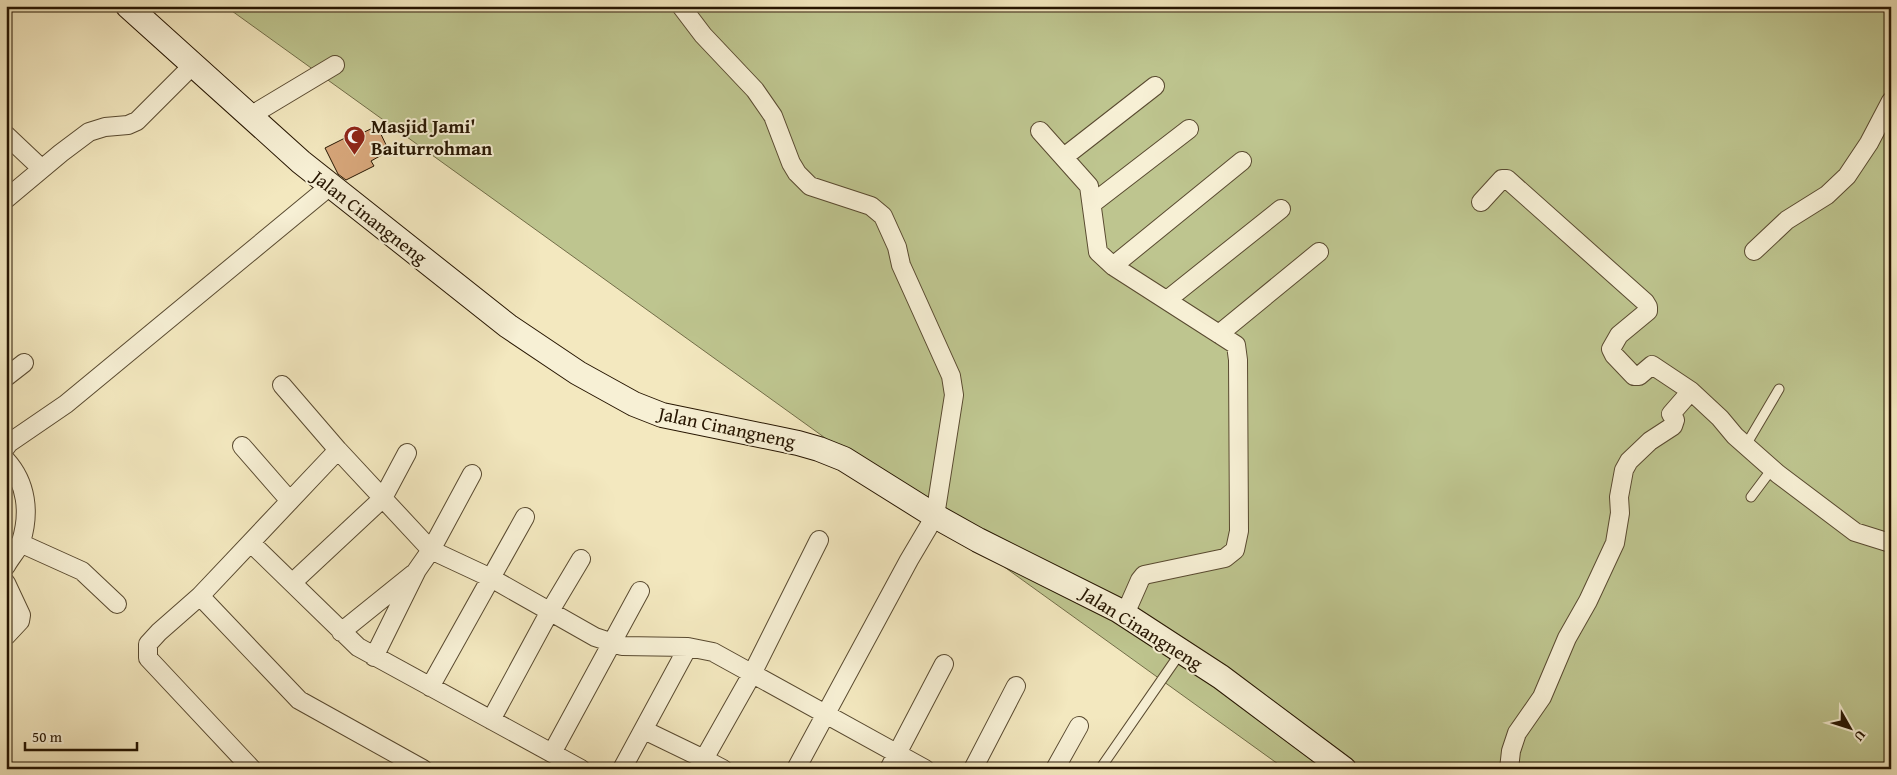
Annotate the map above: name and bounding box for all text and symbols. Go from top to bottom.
place label: Masjid Jami' Baiturrohman [371,112,493,162]
mosque icon: Masjid Jami' Baiturrohman [343,125,367,156]
street label: Jalan Cinangneng [305,162,434,271]
street label: Jalan Cinangneng [654,398,799,455]
street label: Jalan Cinangneng [1074,578,1209,677]
north arrow [1824,702,1874,752]
scale bar [25,720,138,752]
text: 50 m [32,726,63,747]
text: U [1849,726,1871,747]

